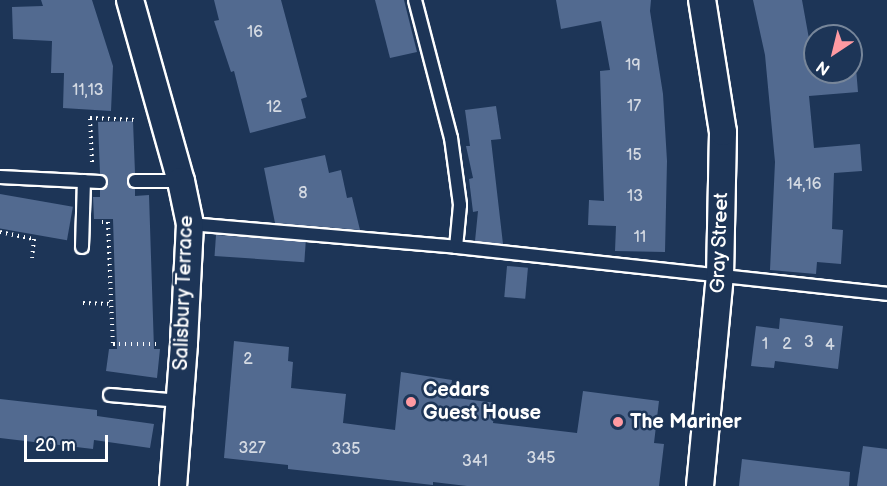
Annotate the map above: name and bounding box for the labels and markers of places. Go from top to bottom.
place label: Cedars Guest House [423,378,541,425]
marker: Cedars Guest House [404,395,418,409]
place label: The Mariner [630,410,741,434]
marker: The Mariner [611,415,625,429]

